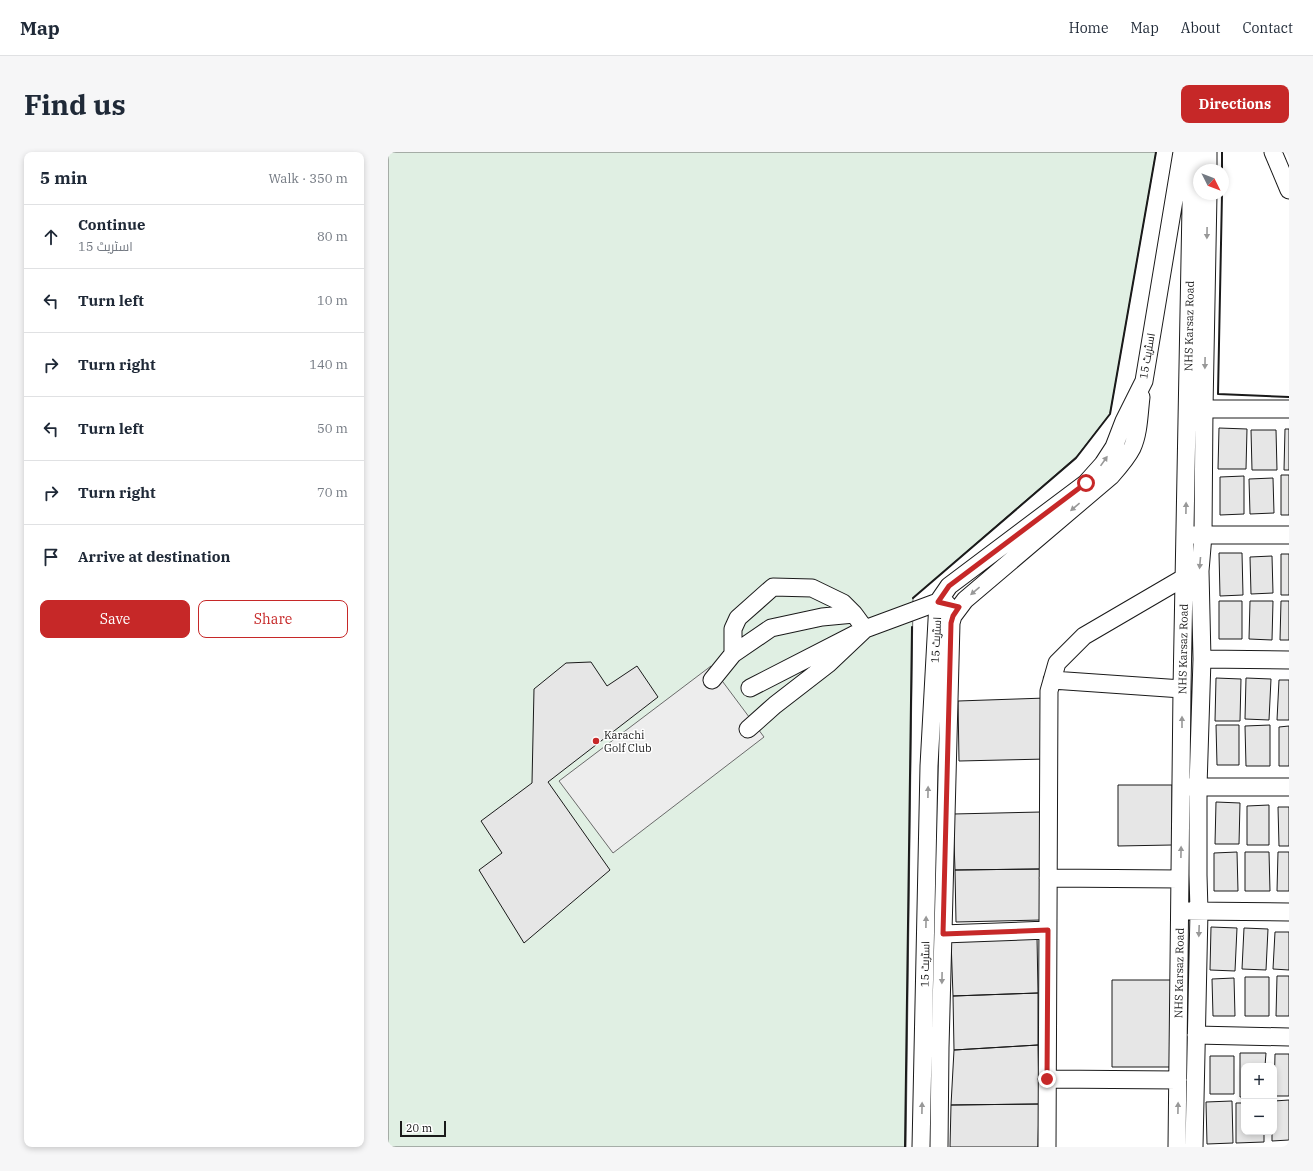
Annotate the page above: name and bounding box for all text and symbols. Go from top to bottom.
text: Map [20,16,60,40]
text: Home [1069,19,1108,37]
text: Map [1130,19,1159,37]
text: About [1181,19,1220,37]
text: Contact [1242,19,1293,37]
button: Directions [1181,85,1289,123]
text: Find us [24,86,126,123]
north arrow [1193,164,1229,200]
text: 5 min [40,167,88,189]
text: Walk · 350 m [269,170,348,187]
text: Continue [78,215,145,234]
icon: ahead [40,226,62,248]
one-way arrow [1204,227,1210,240]
text: 80 m [317,228,348,245]
text: اسٹریٹ 15 [78,238,133,255]
street label: NHS Karsaz Road [1181,280,1197,371]
icon: left [40,290,62,312]
text: Turn left [78,291,144,310]
text: 10 m [317,292,348,309]
street label: اسٹریٹ 15 [1136,332,1158,380]
icon: right [40,354,62,376]
text: Turn right [78,355,156,374]
text: 140 m [309,356,348,373]
one-way arrow [1201,357,1208,369]
icon: left [40,418,62,440]
text: Turn left [78,419,144,438]
text: 50 m [317,420,348,437]
one-way arrow [1100,456,1108,466]
route start [1077,474,1095,492]
icon: right [40,482,62,504]
text: Turn right [78,483,156,502]
text: 70 m [317,484,348,501]
one-way arrow [1183,501,1189,514]
one-way arrow [1069,503,1080,512]
icon: arrive [40,546,62,568]
text: Arrive at destination [78,547,230,566]
one-way arrow [1197,557,1204,569]
one-way arrow [970,587,981,596]
button: Save [40,600,190,638]
button: Share [198,600,348,638]
street label: NHS Karsaz Road [1175,603,1191,694]
street label: اسٹریٹ 15 [928,617,944,663]
one-way arrow [1179,715,1185,728]
place label: Karachi Golf Club [604,728,652,755]
marker: Karachi Golf Club [591,736,601,746]
one-way arrow [925,785,931,798]
one-way arrow [1178,845,1184,858]
one-way arrow [922,916,929,928]
one-way arrow [1196,925,1202,938]
street label: NHS Karsaz Road [1171,927,1187,1018]
street label: اسٹریٹ 15 [918,941,932,987]
one-way arrow [938,972,945,984]
map controls [1241,1063,1277,1135]
button: + [1241,1063,1277,1099]
route end [1038,1070,1056,1088]
button: − [1241,1099,1277,1135]
one-way arrow [919,1101,925,1114]
one-way arrow [1175,1101,1181,1114]
scale bar [400,1119,446,1138]
text: 20 m [406,1121,432,1135]

